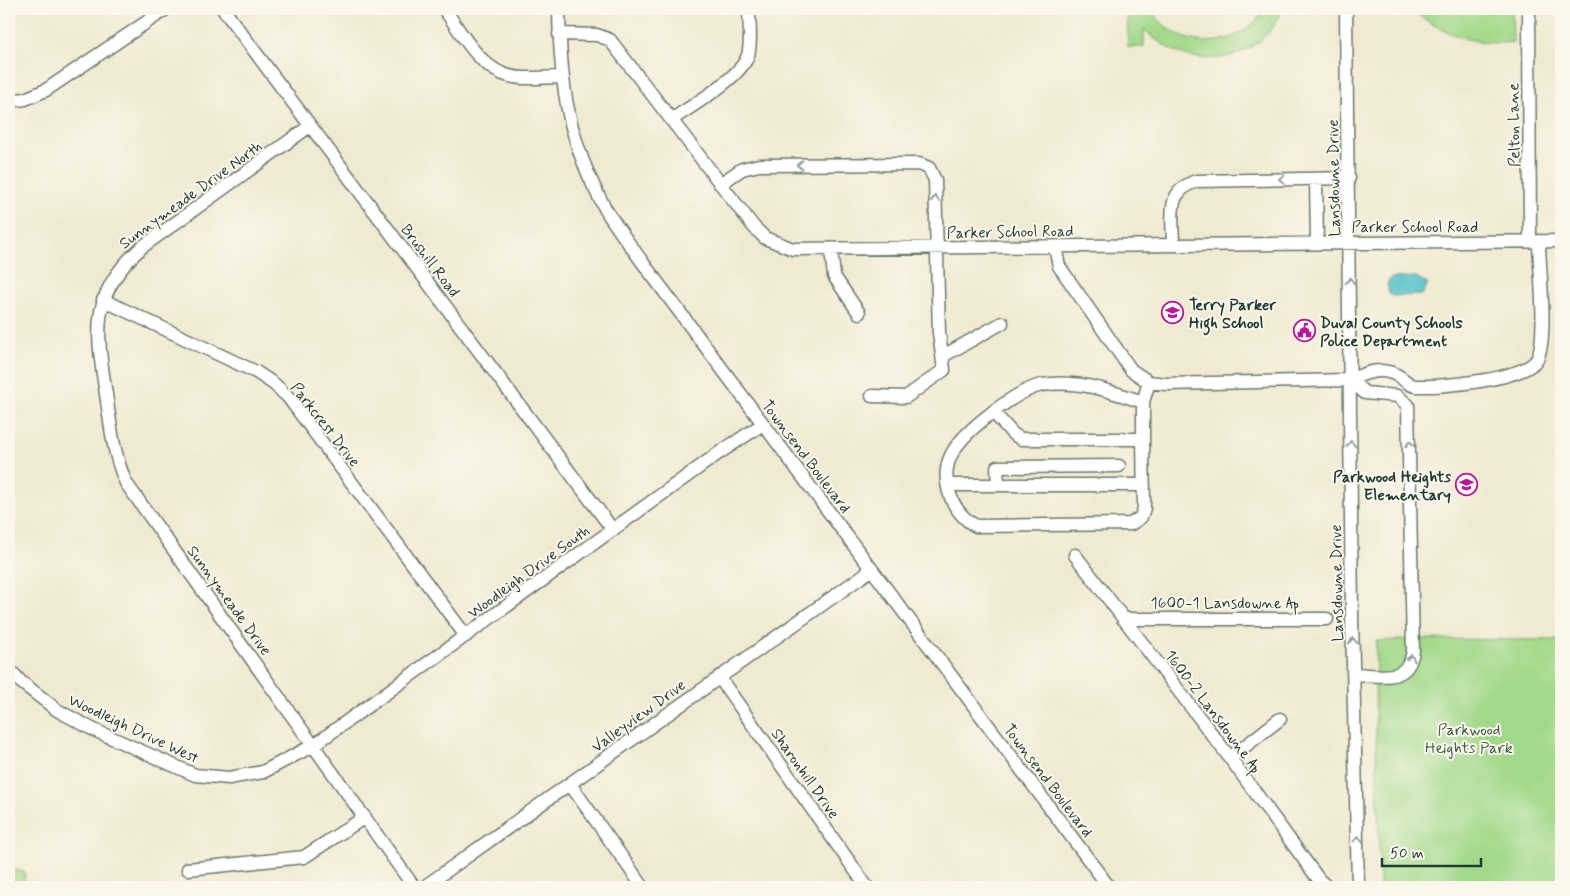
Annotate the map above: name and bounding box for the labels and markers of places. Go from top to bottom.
place label: Terry Parker High School [1189,295,1276,336]
school or university icon: Terry Parker High School [1161,301,1185,325]
place label: Duval County Schools Police Department [1320,313,1463,352]
public building icon: Duval County Schools Police Department [1292,319,1316,343]
place label: Parkwood Heights Elementary [1333,467,1452,506]
school or university icon: Parkwood Heights Elementary [1455,473,1479,497]

